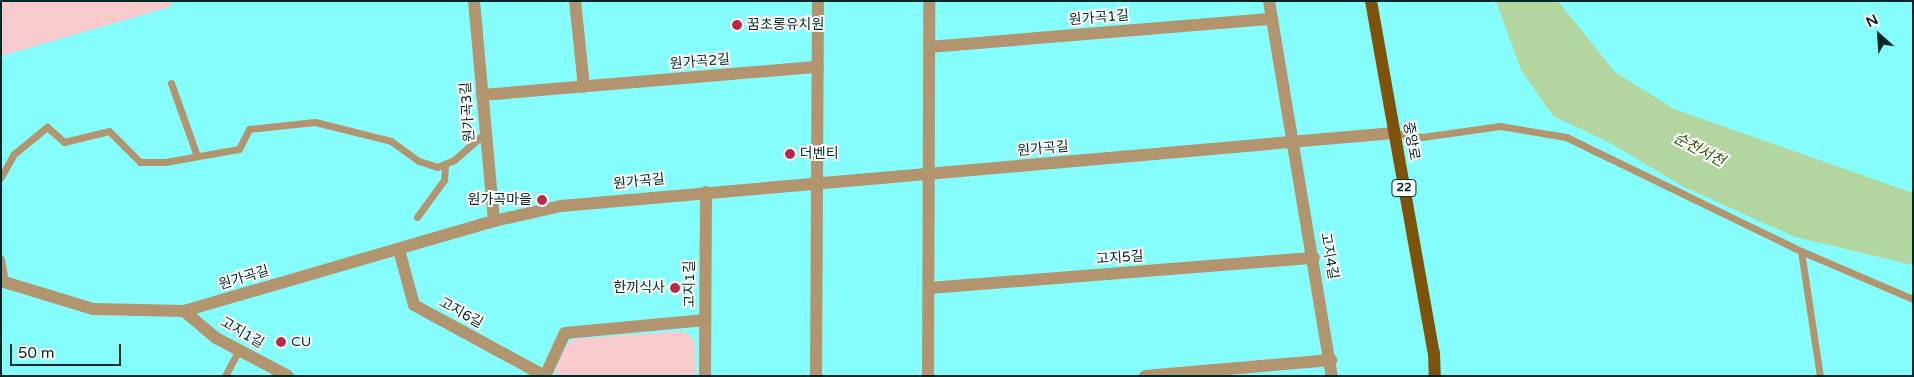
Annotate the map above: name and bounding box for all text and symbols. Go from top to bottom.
street label: 원가곡1길 [1068,7,1130,29]
north arrow [1854,10,1904,60]
text: N [1863,11,1881,31]
place label: 꿈초롱유치원 [747,17,824,33]
marker: 꿈초롱유치원 [731,19,743,31]
street label: 원가곡2길 [669,51,731,73]
street label: 원가곡3길 [458,81,478,143]
street label: 중앙로 [1399,121,1423,161]
water label: 순천서천 [1670,129,1728,171]
street label: 원가곡길 [1017,138,1069,160]
place label: 더벤티 [800,146,839,162]
marker: 더벤티 [784,148,796,160]
street label: 원가곡길 [613,171,665,193]
road number: 22 [1390,178,1418,198]
place label: 원가곡마을 [468,192,532,208]
marker: 원가곡마을 [536,194,548,206]
street label: 고지4길 [1317,231,1341,281]
street label: 고지5길 [1096,248,1144,268]
street label: 고지1길 [682,260,698,308]
street label: 원가곡길 [217,262,271,294]
place label: 한끼식사 [613,280,665,296]
marker: 한끼식사 [669,282,681,294]
street label: 고지6길 [436,294,486,332]
street label: 고지1길 [217,314,267,352]
scale bar [12,334,124,366]
place label: CU [291,334,311,350]
marker: CU [275,336,287,348]
text: 50 m [18,344,55,362]

